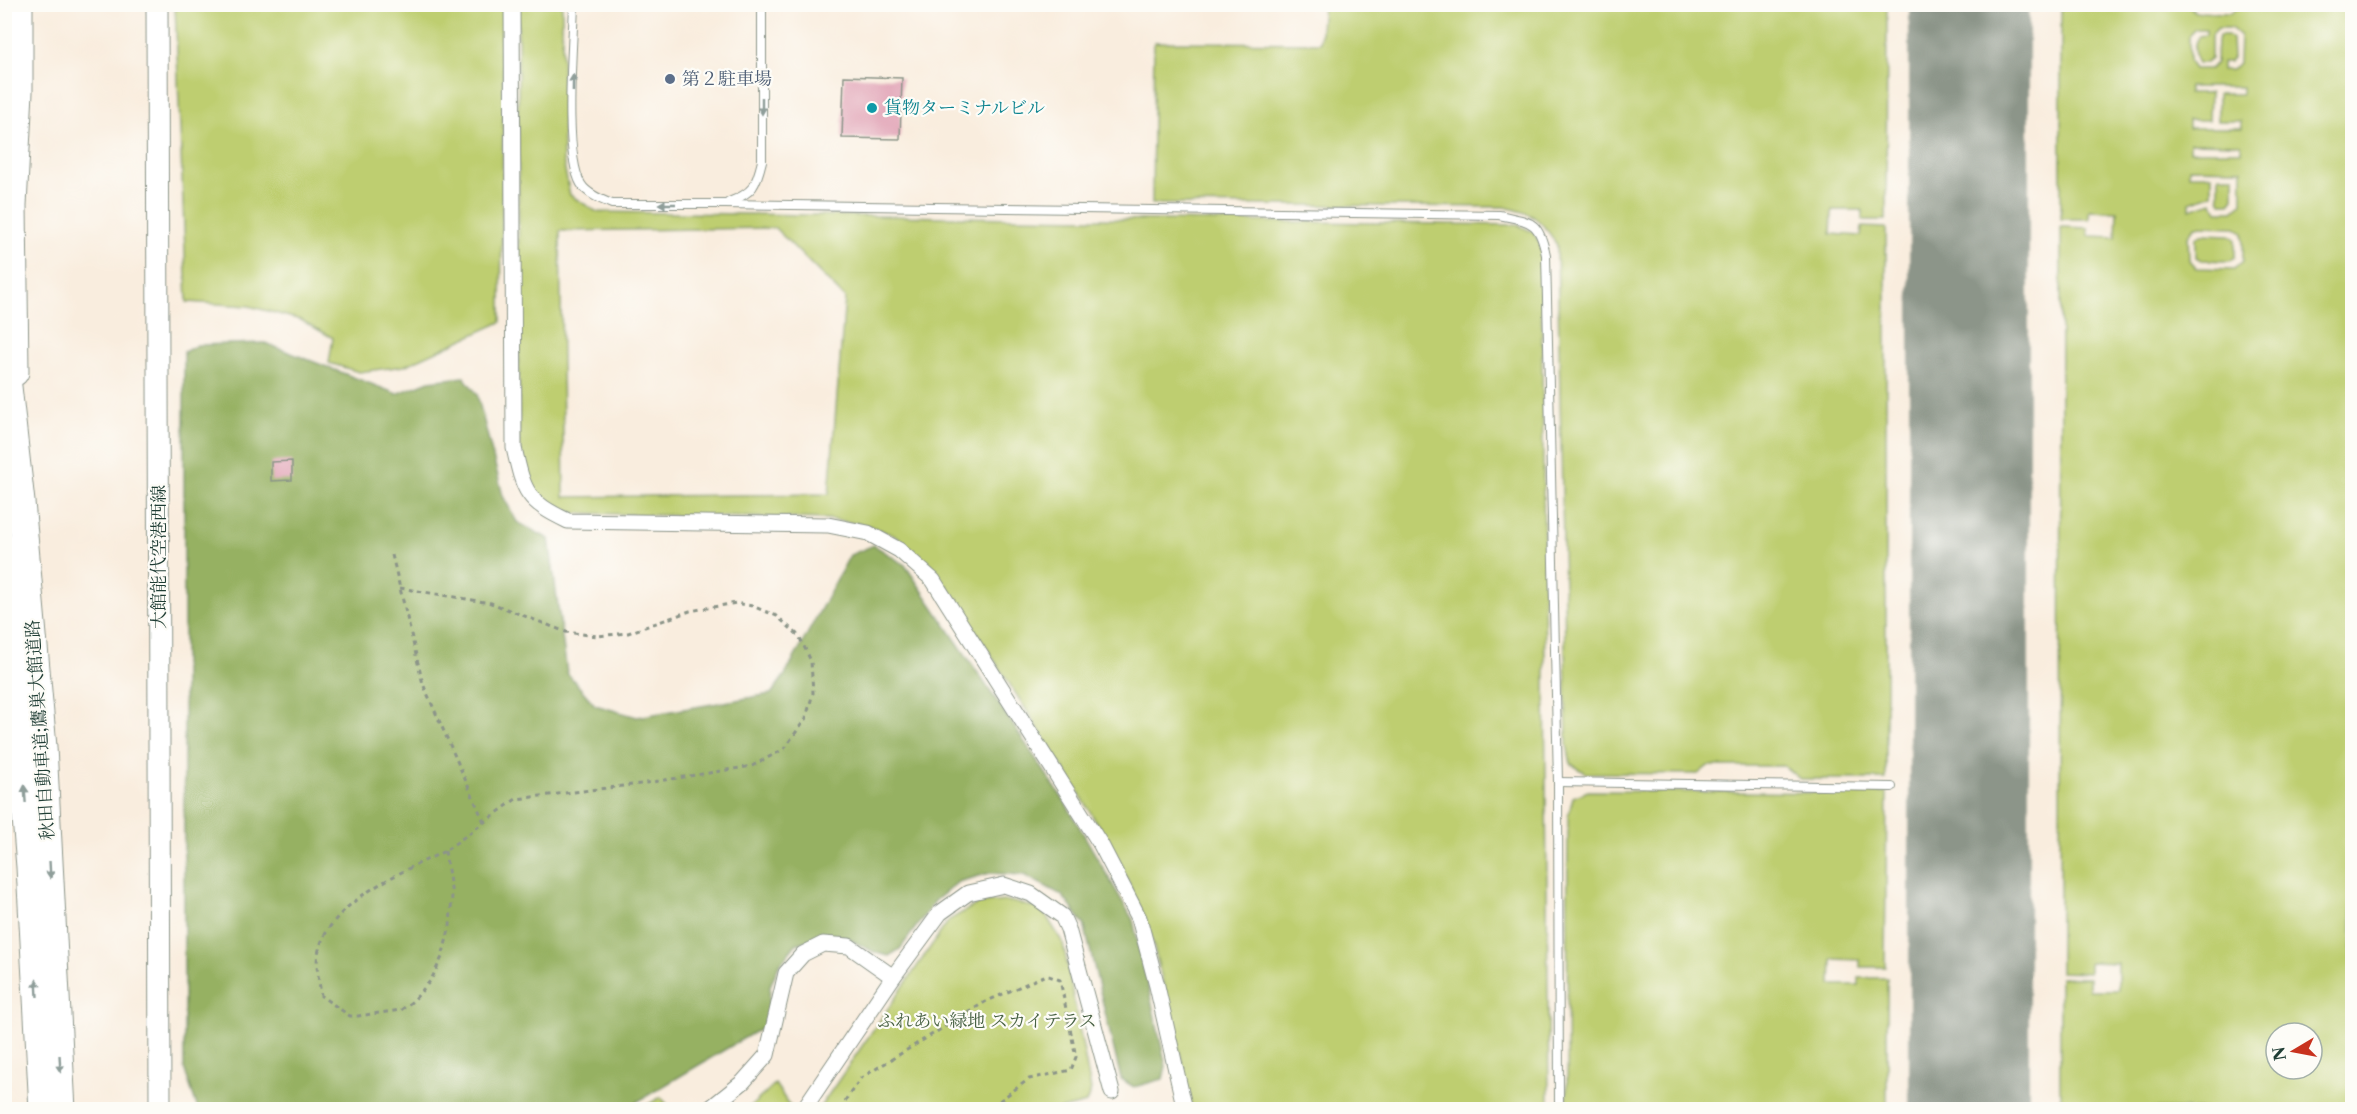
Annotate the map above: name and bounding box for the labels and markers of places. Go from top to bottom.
place label: 第２駐車場 [682,68,772,90]
marker: 第２駐車場 [663,72,677,86]
place label: 貨物ターミナルビル [884,97,1045,119]
marker: 貨物ターミナルビル [865,101,879,115]

